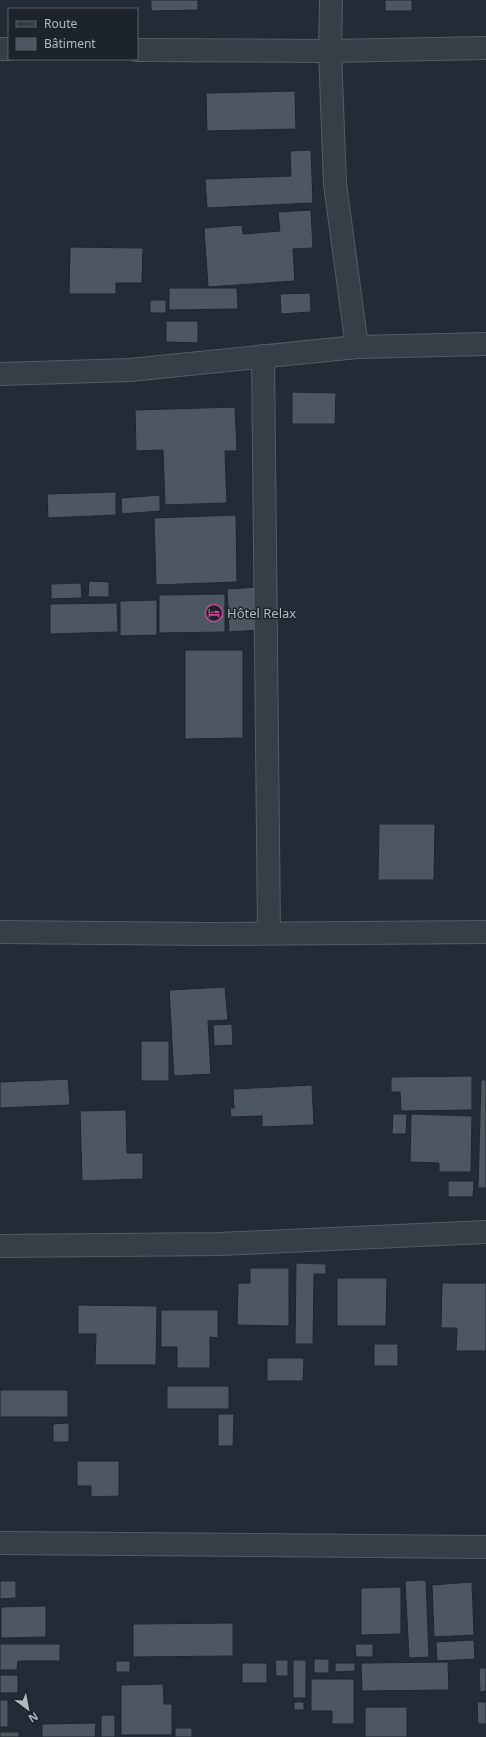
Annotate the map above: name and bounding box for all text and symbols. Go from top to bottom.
legend [8,8,138,60]
text: Route [44,15,77,32]
text: Bâtiment [44,35,96,52]
hotel icon: Hôtel Relax [204,603,224,623]
place label: Hôtel Relax [227,604,296,622]
north arrow [8,1689,48,1729]
text: N [26,1709,41,1727]

